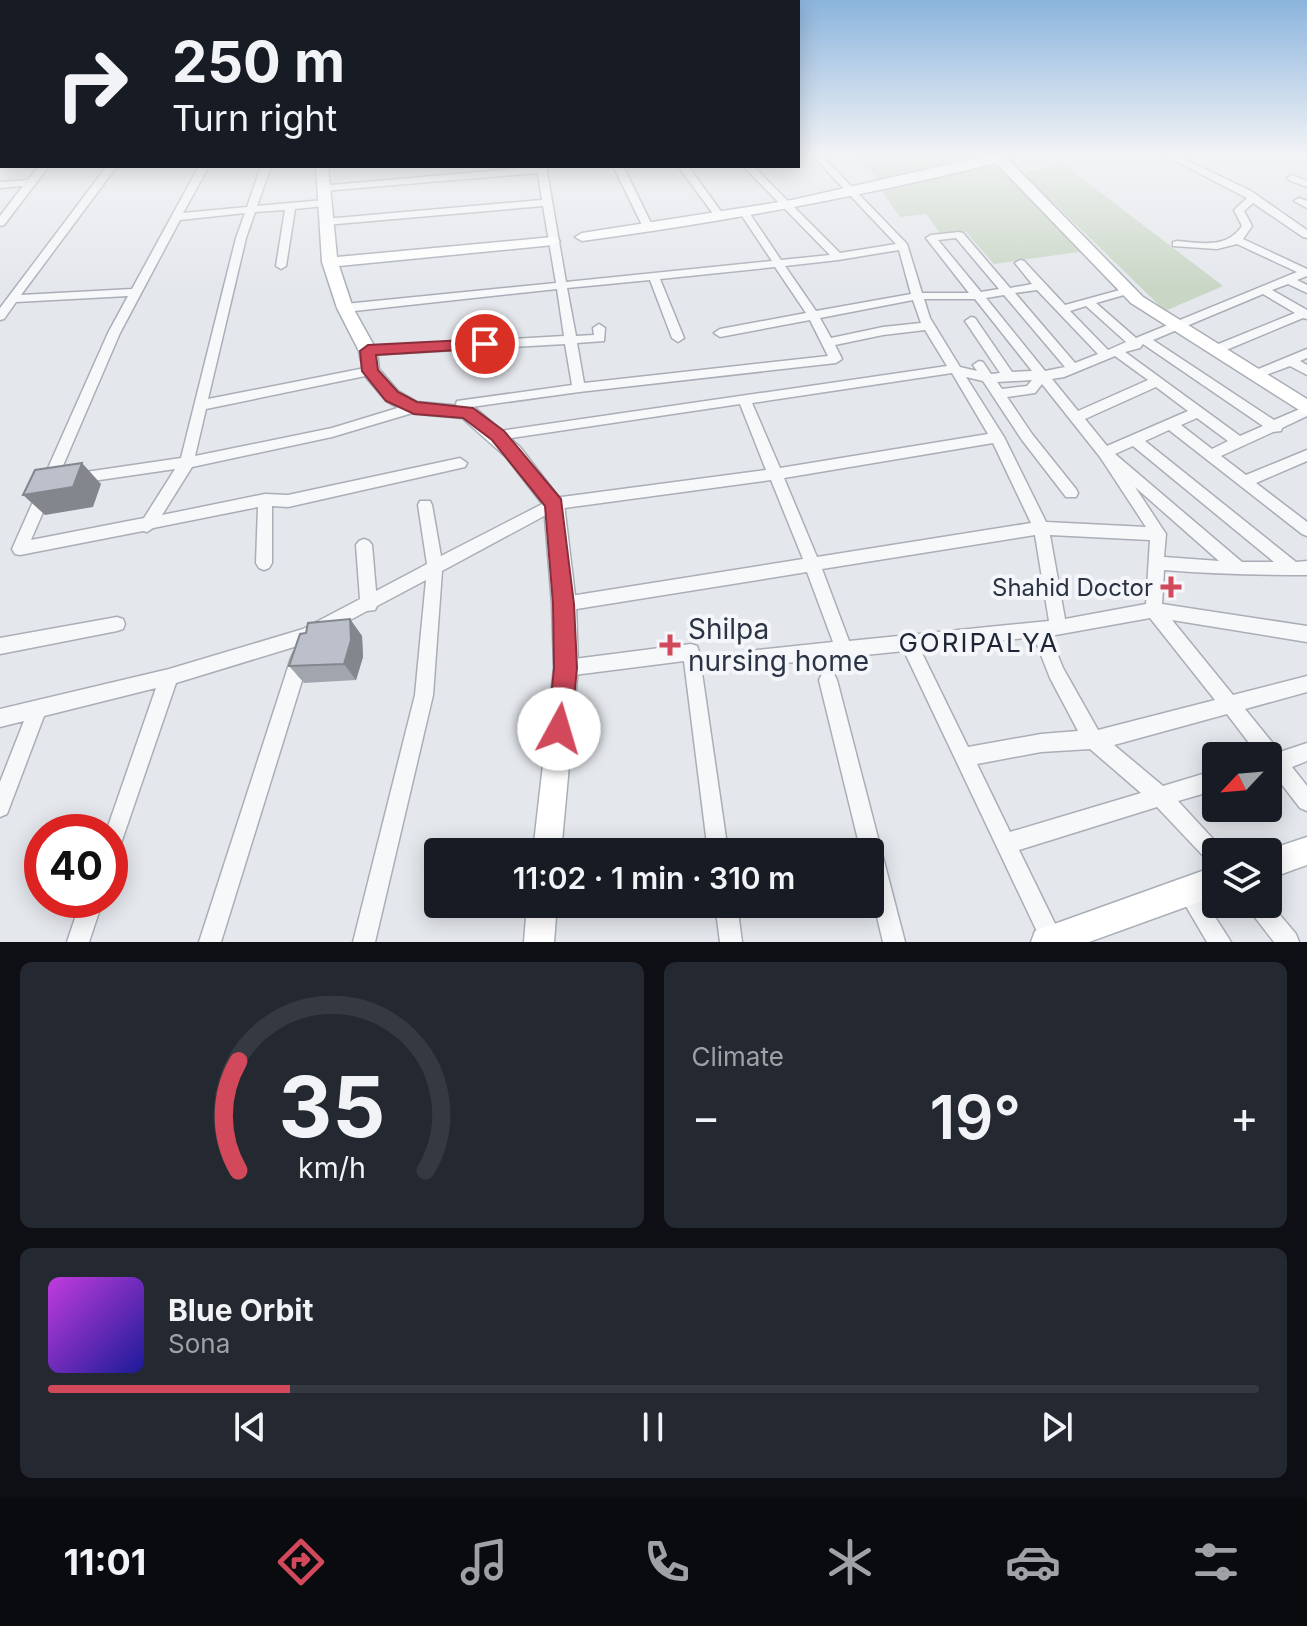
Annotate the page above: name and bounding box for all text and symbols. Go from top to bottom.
text: 250 m [172,28,345,96]
icon: right [40,32,144,136]
text: Turn right [172,96,337,140]
pin [451,310,519,378]
icon: arrive [463,322,507,366]
place label: Shahid Doctor [992,573,1153,602]
marker: Shahid Doctor [1160,576,1182,598]
place label: Shilpa nursing home [688,612,869,678]
district label: GORIPALYA [898,627,1060,658]
marker: Shilpa nursing home [659,634,681,656]
position arrow [517,687,601,771]
north arrow [1202,742,1282,822]
map controls [1202,742,1282,918]
speed limit sign: 40 [24,814,128,918]
button: layers [1202,838,1282,918]
text: 11:02 · 1 min · 310 m [513,860,795,896]
text: Climate [692,1041,784,1072]
text: 35 [278,1056,385,1157]
text: 19° [930,1081,1021,1153]
text: − [692,1090,721,1144]
text: + [1230,1090,1259,1144]
text: km/h [298,1150,366,1185]
text: Blue Orbit [168,1292,313,1328]
text: Sona [168,1328,230,1359]
icon: previous [228,1405,272,1449]
icon: pause [631,1405,675,1449]
icon: next [1035,1405,1079,1449]
icon: directions [273,1534,329,1590]
icon: music [456,1534,512,1590]
icon: phone [639,1534,695,1590]
icon: climate [822,1534,878,1590]
icon: car [1005,1534,1061,1590]
icon: filters [1188,1534,1244,1590]
text: 11:01 [63,1540,146,1584]

